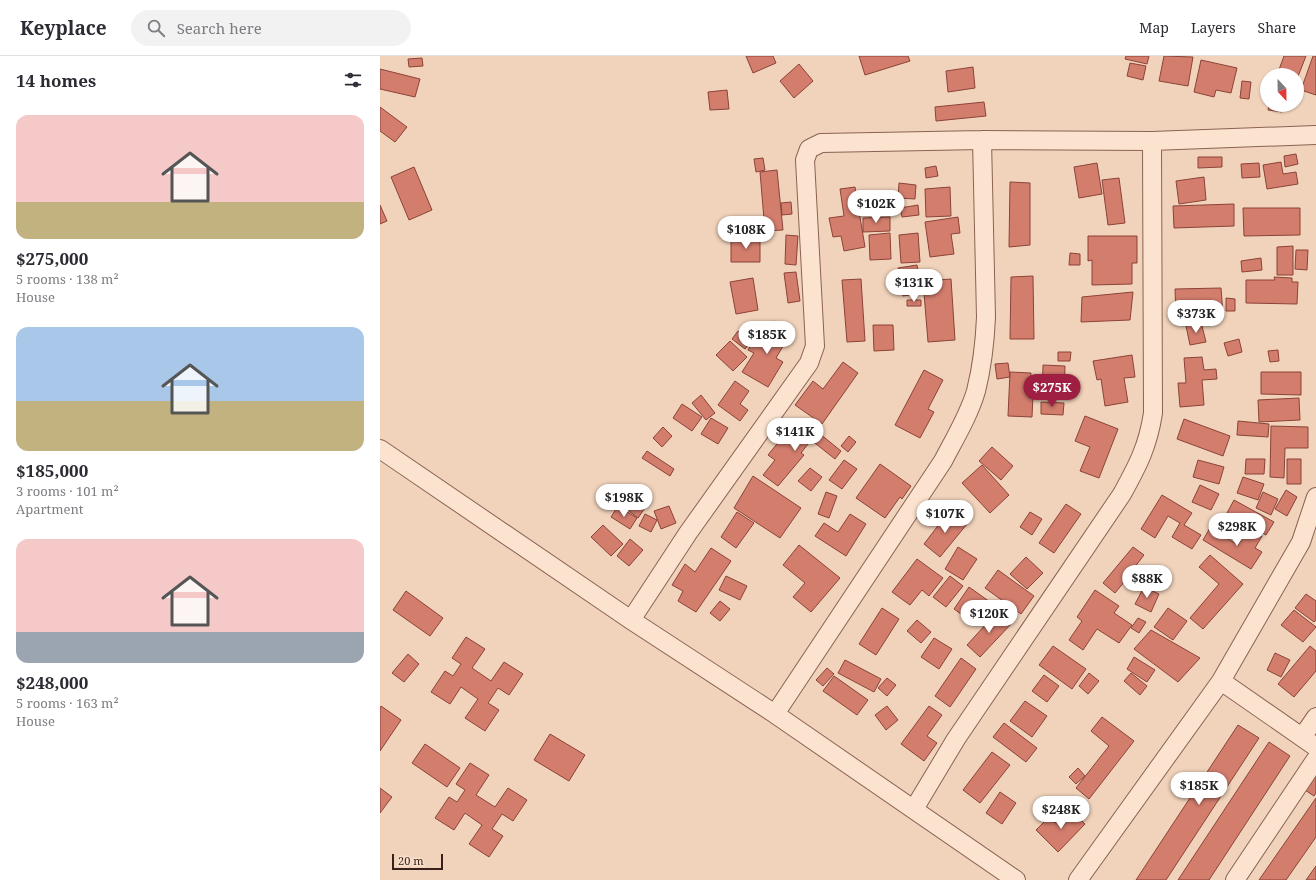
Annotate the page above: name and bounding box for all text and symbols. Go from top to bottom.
search box [131,10,411,46]
text: Keyplace [20,15,107,41]
icon: search [145,17,167,39]
text: Search here [177,18,262,38]
text: Map [1139,18,1169,37]
text: Layers [1191,18,1236,37]
text: Share [1258,18,1296,37]
north arrow [1260,68,1304,112]
map controls [1260,68,1304,112]
text: 14 homes [16,69,96,92]
icon: filters [342,69,364,91]
icon: home [154,141,226,213]
pin: $102K [848,190,904,224]
text: $102K [857,194,895,212]
pin: $108K [718,216,774,250]
text: $108K [727,220,765,238]
text: $275,000 [16,247,88,270]
pin: $131K [886,269,942,303]
text: 5 rooms · 138 m² [16,270,119,288]
text: $131K [895,273,933,291]
text: House [16,288,55,306]
pin: $373K [1168,300,1224,334]
text: $373K [1177,304,1215,322]
pin: $185K [739,321,795,355]
text: $185K [748,325,786,343]
icon: home [154,353,226,425]
pin: $275K [1024,374,1080,408]
text: $275K [1033,378,1071,396]
pin: $141K [767,418,823,452]
text: $141K [776,422,814,440]
text: $185,000 [16,459,88,482]
text: 3 rooms · 101 m² [16,482,119,500]
pin: $198K [596,484,652,518]
text: $198K [605,488,643,506]
text: Apartment [16,500,83,518]
pin: $107K [917,500,973,534]
text: $107K [926,504,964,522]
pin: $298K [1209,513,1265,547]
text: $298K [1218,517,1256,535]
icon: home [154,565,226,637]
pin: $88K [1123,565,1171,599]
text: $88K [1131,569,1163,587]
pin: $120K [961,600,1017,634]
text: $120K [970,604,1008,622]
text: $248,000 [16,671,88,694]
text: 5 rooms · 163 m² [16,694,119,712]
text: House [16,712,55,730]
pin: $185K [1171,772,1227,806]
text: $185K [1180,776,1218,794]
pin: $248K [1033,796,1089,830]
text: $248K [1042,800,1080,818]
scale bar [392,852,443,871]
text: 20 m [398,853,424,868]

